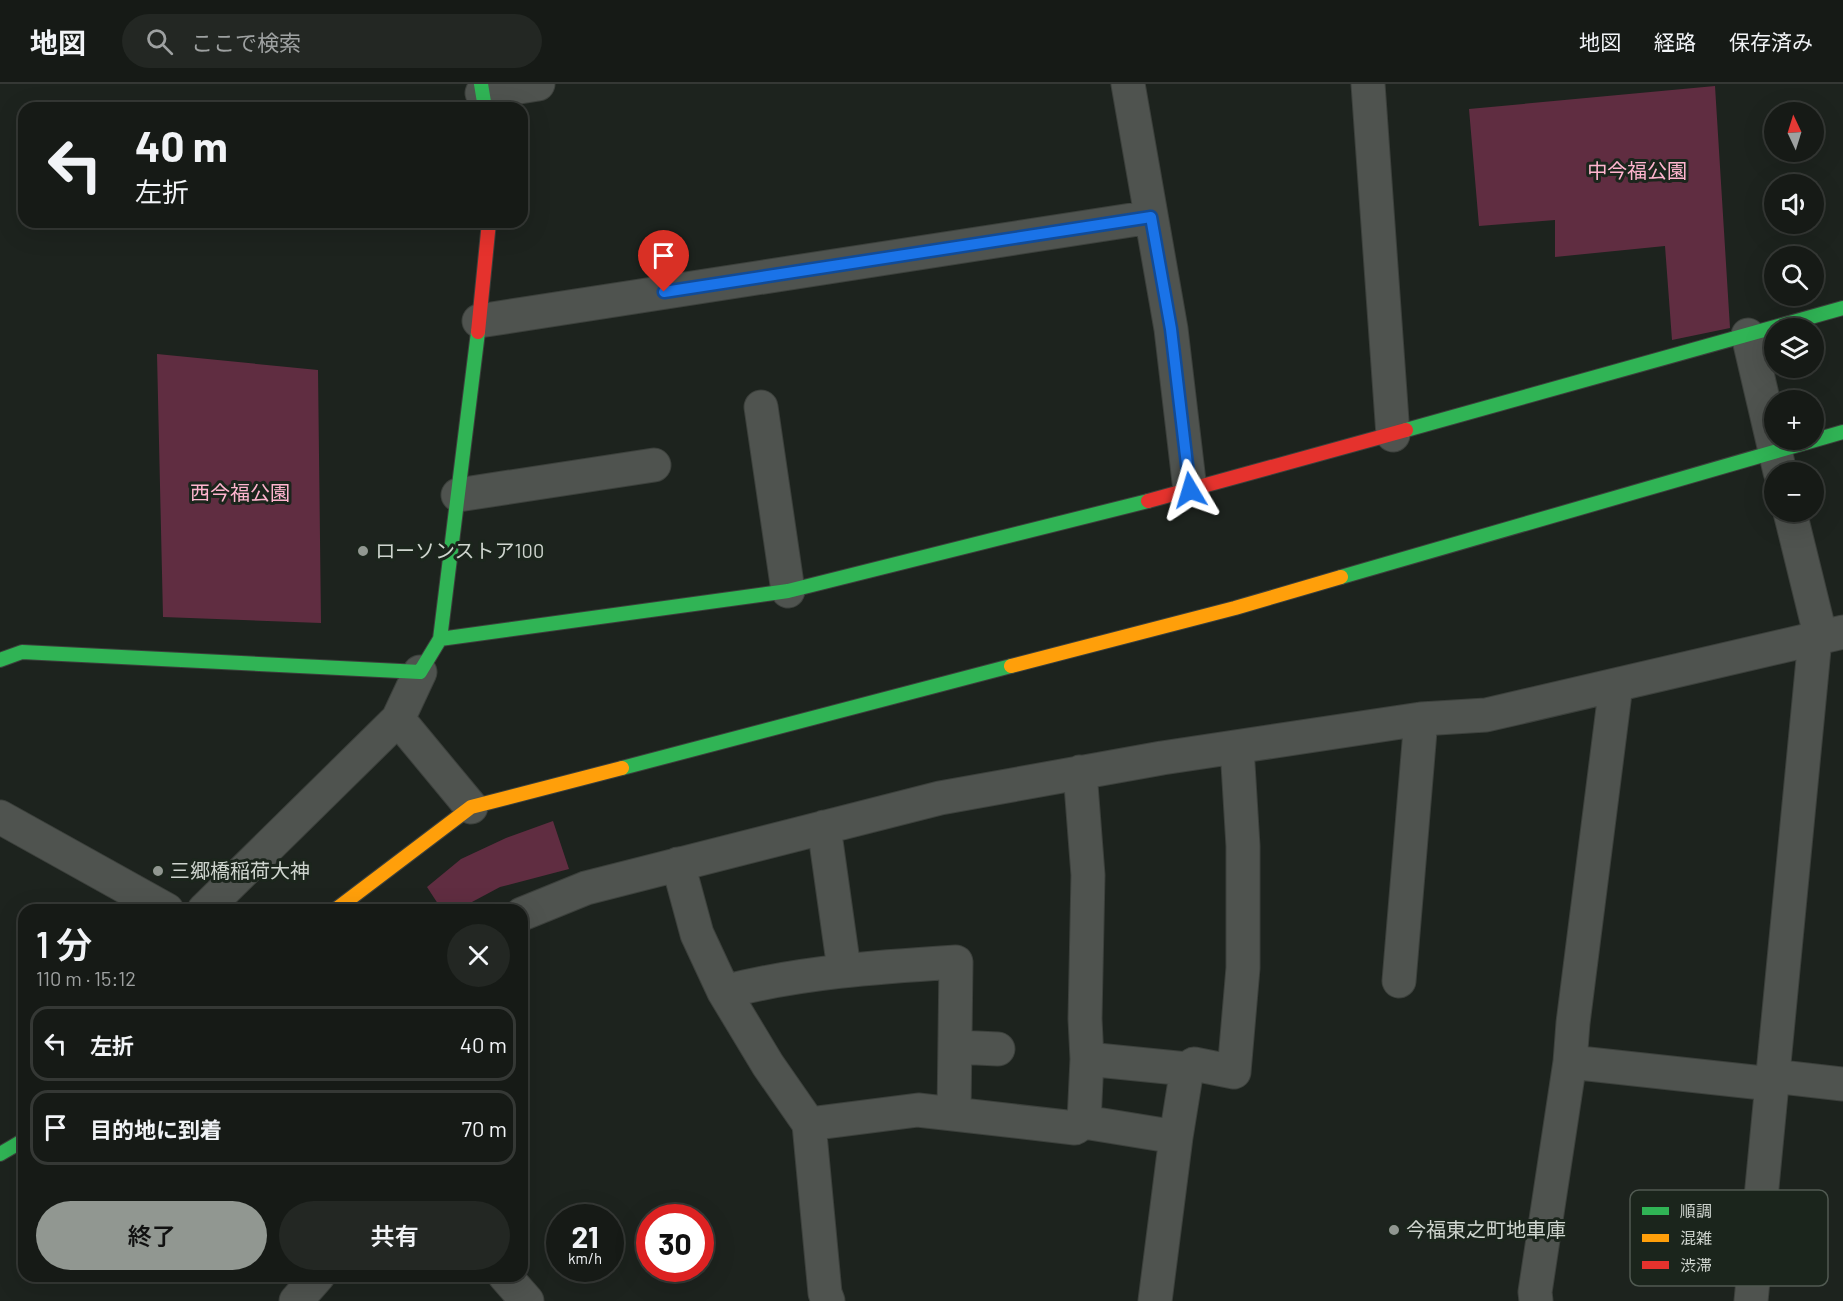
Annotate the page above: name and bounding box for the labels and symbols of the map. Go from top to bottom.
north arrow [1764,102,1824,162]
park label: 中今福公園 [1587,158,1687,182]
pin [638,230,689,292]
position arrow [1158,458,1222,522]
park label: 西今福公園 [190,480,290,504]
place label: ローソンストア100 [375,538,544,562]
marker: ローソンストア100 [356,544,370,558]
place label: 三郷橋稲荷大神 [170,858,310,882]
marker: 三郷橋稲荷大神 [151,864,165,878]
legend [1630,1190,1828,1286]
text: 順調 [1680,1201,1712,1220]
speed limit sign: 30 [636,1204,714,1282]
place label: 今福東之町地車庫 [1406,1217,1566,1241]
marker: 今福東之町地車庫 [1387,1223,1401,1237]
text: 混雑 [1680,1228,1712,1247]
text: 渋滞 [1680,1255,1712,1274]

